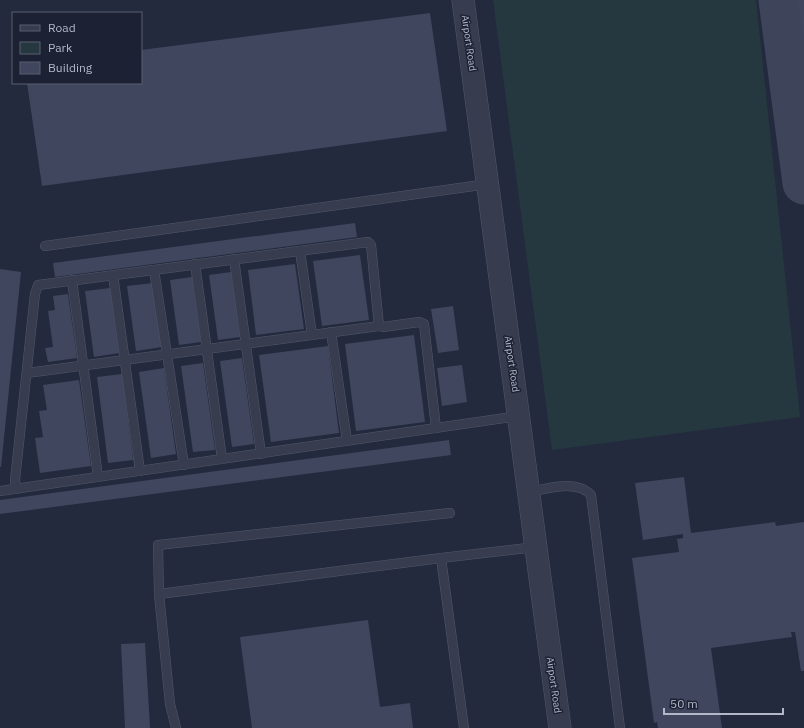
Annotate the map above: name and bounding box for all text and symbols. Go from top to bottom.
legend [12,12,142,84]
street label: Airport Road [459,14,479,72]
text: Road [48,20,76,35]
text: Park [48,40,73,55]
text: Building [48,60,93,75]
street label: Airport Road [502,335,522,393]
street label: Airport Road [544,656,564,714]
scale bar [664,690,783,716]
text: 50 m [670,696,698,711]

